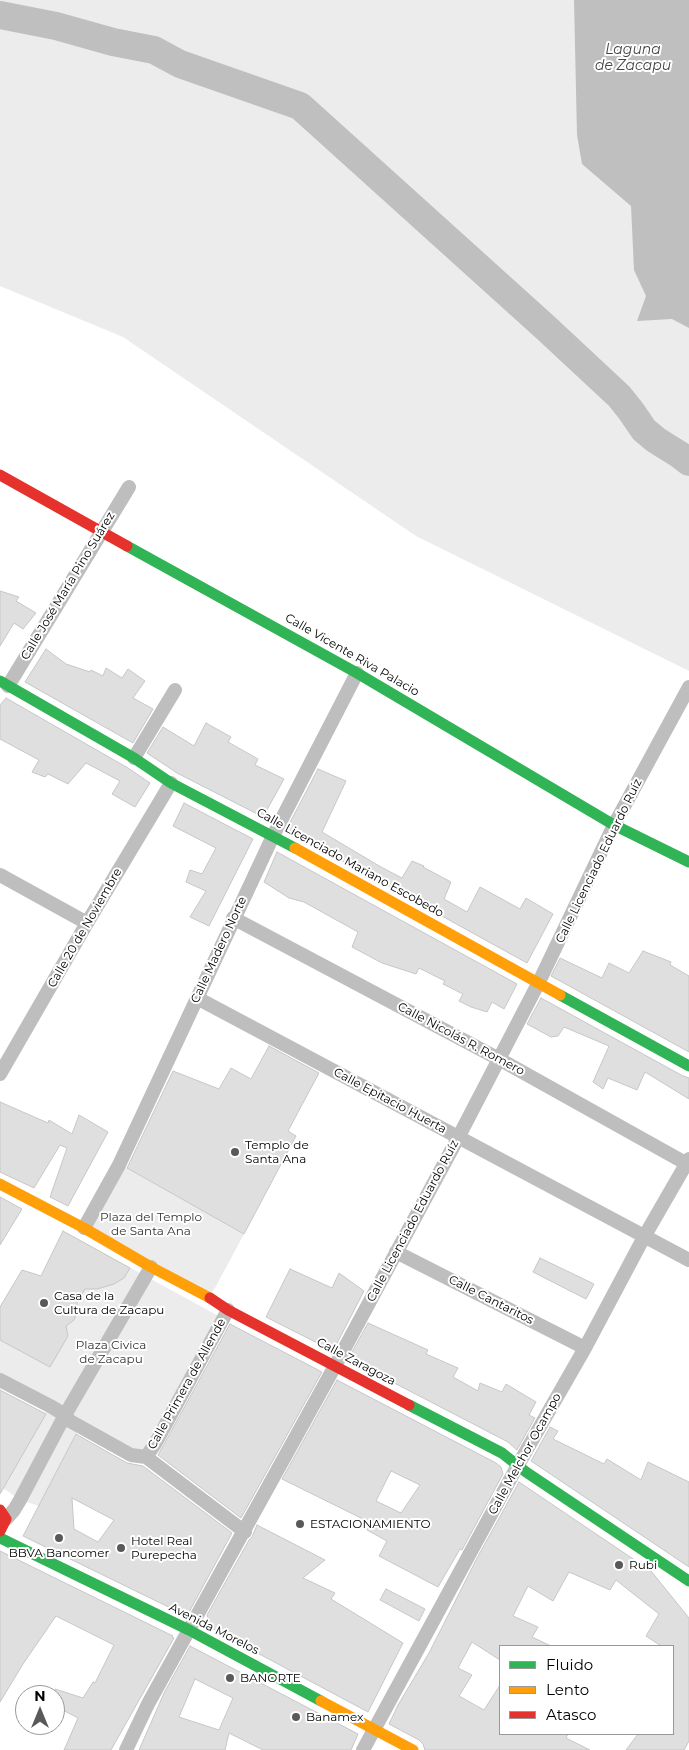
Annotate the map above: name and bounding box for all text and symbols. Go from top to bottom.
water label: Laguna de Zacapu [595,42,671,74]
street label: Calle José María Pino Suárez [18,509,118,663]
street label: Calle Vicente Riva Palacio [282,611,422,699]
street label: Calle Licenciado Eduardo Ruíz [553,776,645,946]
street label: Calle Licenciado Mariano Escobedo [254,805,446,921]
street label: Calle 20 de Noviembre [45,866,125,990]
street label: Calle Madero Norte [188,895,250,1005]
street label: Calle Nicolás R. Romero [395,999,527,1079]
street label: Calle Epitacio Huerta [331,1065,449,1137]
place label: Templo de Santa Ana [245,1138,309,1166]
street label: Calle Licenciado Eduardo Ruíz [364,1138,462,1304]
marker: Templo de Santa Ana [229,1146,241,1158]
park label: Plaza del Templo de Santa Ana [100,1210,202,1238]
street label: Calle Cantaritos [446,1272,536,1328]
place label: Casa de la Cultura de Zacapu [54,1289,164,1317]
marker: Casa de la Cultura de Zacapu [38,1297,50,1309]
street label: Calle Primera de Allende [145,1316,229,1452]
street label: Calle Zaragoza [314,1335,398,1389]
park label: Plaza Civica de Zacapu [76,1338,146,1366]
street label: Calle Melchor Ocampo [486,1391,564,1517]
place label: ESTACIONAMIENTO [310,1517,431,1531]
marker: ESTACIONAMIENTO [294,1518,306,1530]
marker: BBVA Bancomer [53,1532,65,1544]
place label: Hotel Real Purepecha [131,1534,197,1562]
marker: Hotel Real Purepecha [115,1542,127,1554]
place label: BBVA Bancomer [9,1546,109,1560]
place label: Rubi [629,1558,657,1572]
marker: Rubi [613,1559,625,1571]
street label: Avenida Morelos [167,1600,261,1658]
legend [499,1645,674,1735]
text: Fluido [546,1655,593,1674]
place label: BANORTE [240,1671,301,1685]
marker: BANORTE [224,1672,236,1684]
text: Lento [546,1680,589,1699]
north arrow [15,1685,65,1735]
text: N [34,1687,46,1705]
text: Atasco [546,1705,596,1724]
place label: Banamex [306,1710,364,1724]
marker: Banamex [290,1711,302,1723]

